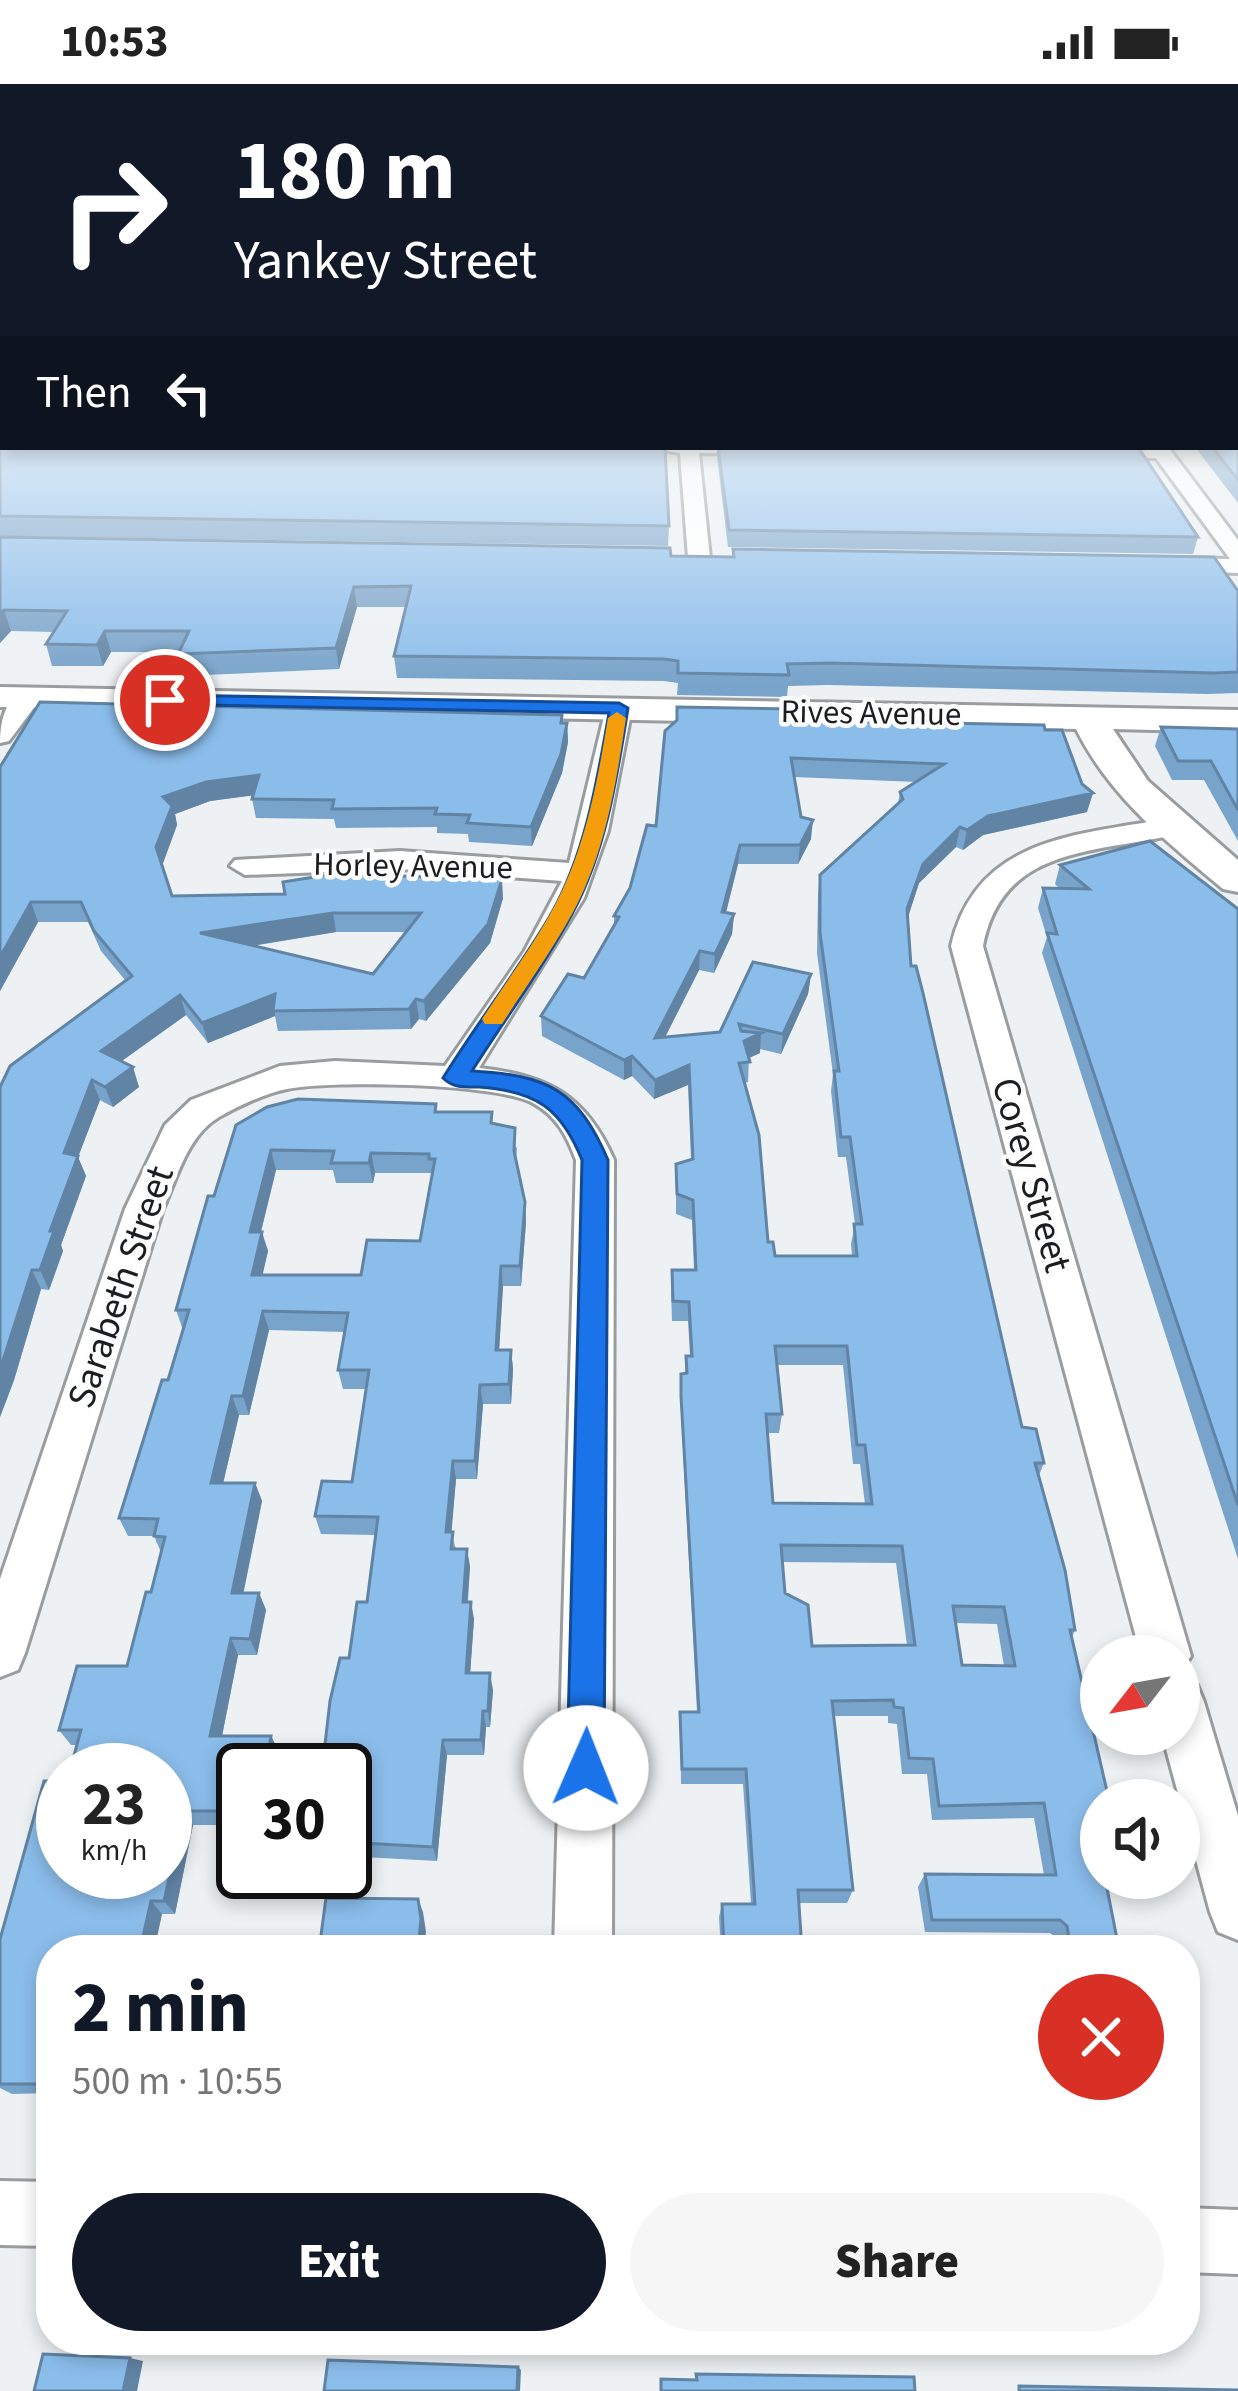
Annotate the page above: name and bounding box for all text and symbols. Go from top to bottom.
text: 10:53 [60,10,169,74]
text: 180 m [234,112,456,232]
icon: right [36,132,192,288]
text: Yankey Street [234,223,537,300]
icon: left [156,360,222,426]
text: Then [36,361,132,425]
pin [114,649,216,751]
icon: arrive [132,667,198,733]
street label: Rives Avenue [780,688,962,738]
street label: Horley Avenue [313,841,513,891]
street label: Corey Street [977,1071,1085,1279]
street label: Sarabeth Street [53,1158,189,1416]
north arrow [1080,1635,1200,1755]
map controls [1080,1635,1200,1899]
position arrow [523,1705,649,1831]
speed limit sign: 30 [216,1743,372,1899]
text: 23 [82,1763,146,1848]
button: sound [1080,1779,1200,1899]
text: km/h [81,1829,147,1872]
text: 2 min [72,1957,249,2060]
button: close [1038,1974,1164,2100]
text: 500 m · 10:55 [72,2054,283,2110]
button: Exit [72,2193,606,2331]
button: Share [630,2193,1164,2331]

